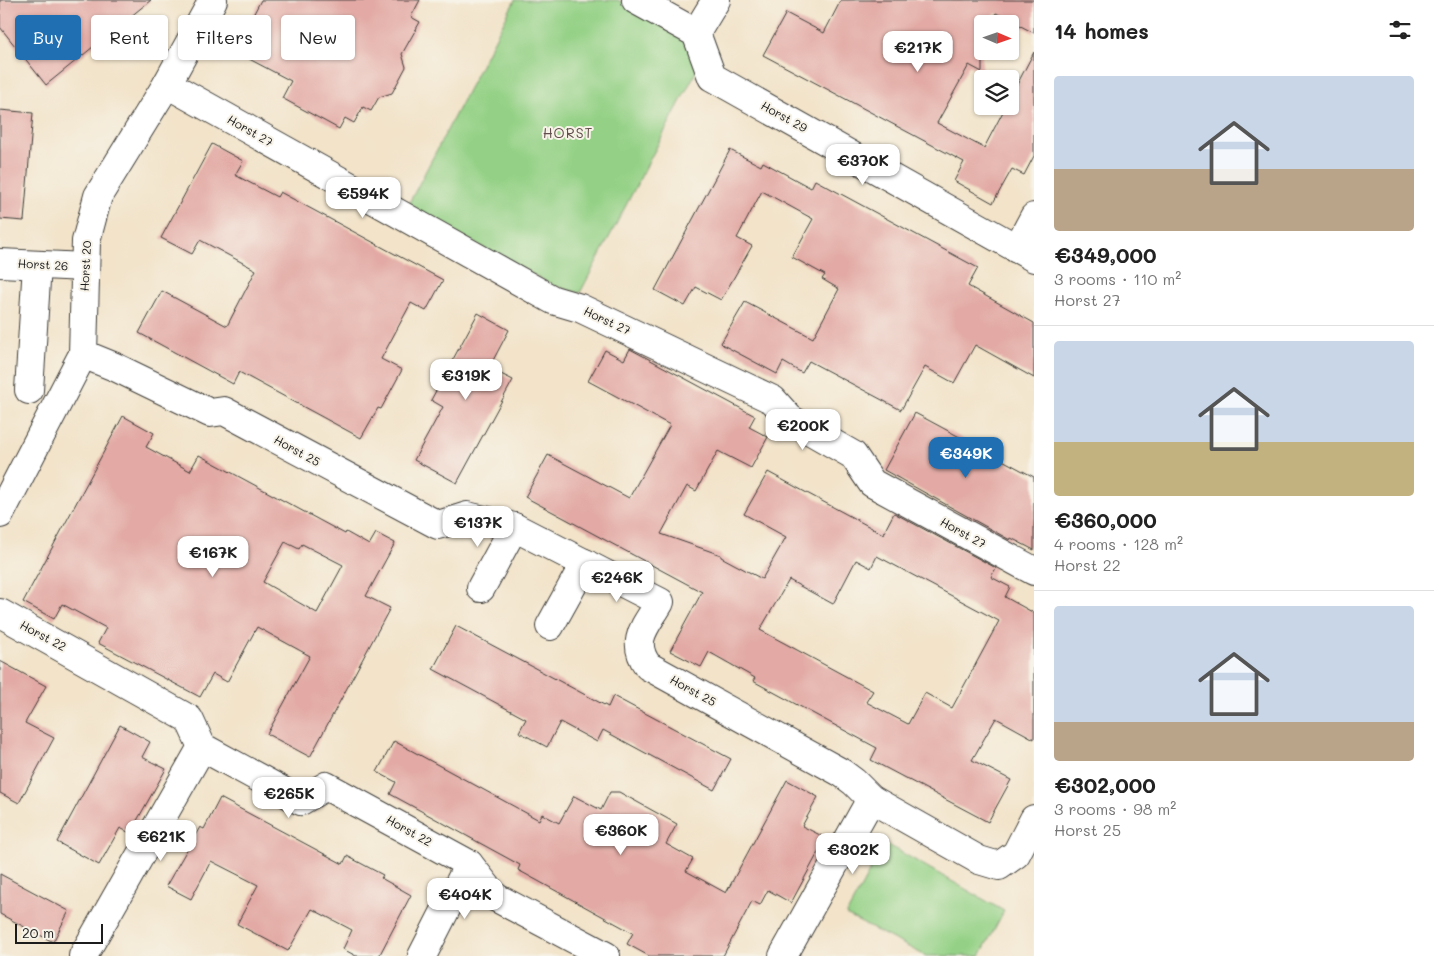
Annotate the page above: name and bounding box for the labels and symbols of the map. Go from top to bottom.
north arrow [974,15,1019,60]
pin: €217K [883,30,953,73]
street label: Horst 29 [759,97,810,135]
street label: Horst 27 [225,111,276,150]
district label: HORST [543,123,593,142]
pin: €370K [828,144,898,186]
pin: €594K [328,176,398,219]
street label: Horst 20 [76,240,94,292]
street label: Horst 26 [17,255,69,273]
street label: Horst 27 [581,302,634,338]
pin: €319K [431,358,501,401]
pin: €200K [768,408,838,451]
street label: Horst 25 [272,431,323,469]
pin: €349K [931,436,1001,479]
pin: €137K [443,506,513,548]
street label: Horst 27 [938,513,990,551]
pin: €167K [178,536,248,578]
pin: €246K [582,560,652,603]
street label: Horst 22 [18,616,69,654]
street label: Horst 25 [668,671,719,709]
pin: €265K [254,776,324,819]
street label: Horst 22 [384,811,435,849]
pin: €360K [586,814,656,856]
pin: €621K [126,820,196,862]
pin: €302K [818,832,888,875]
pin: €404K [430,878,500,920]
scale bar [15,921,102,944]

